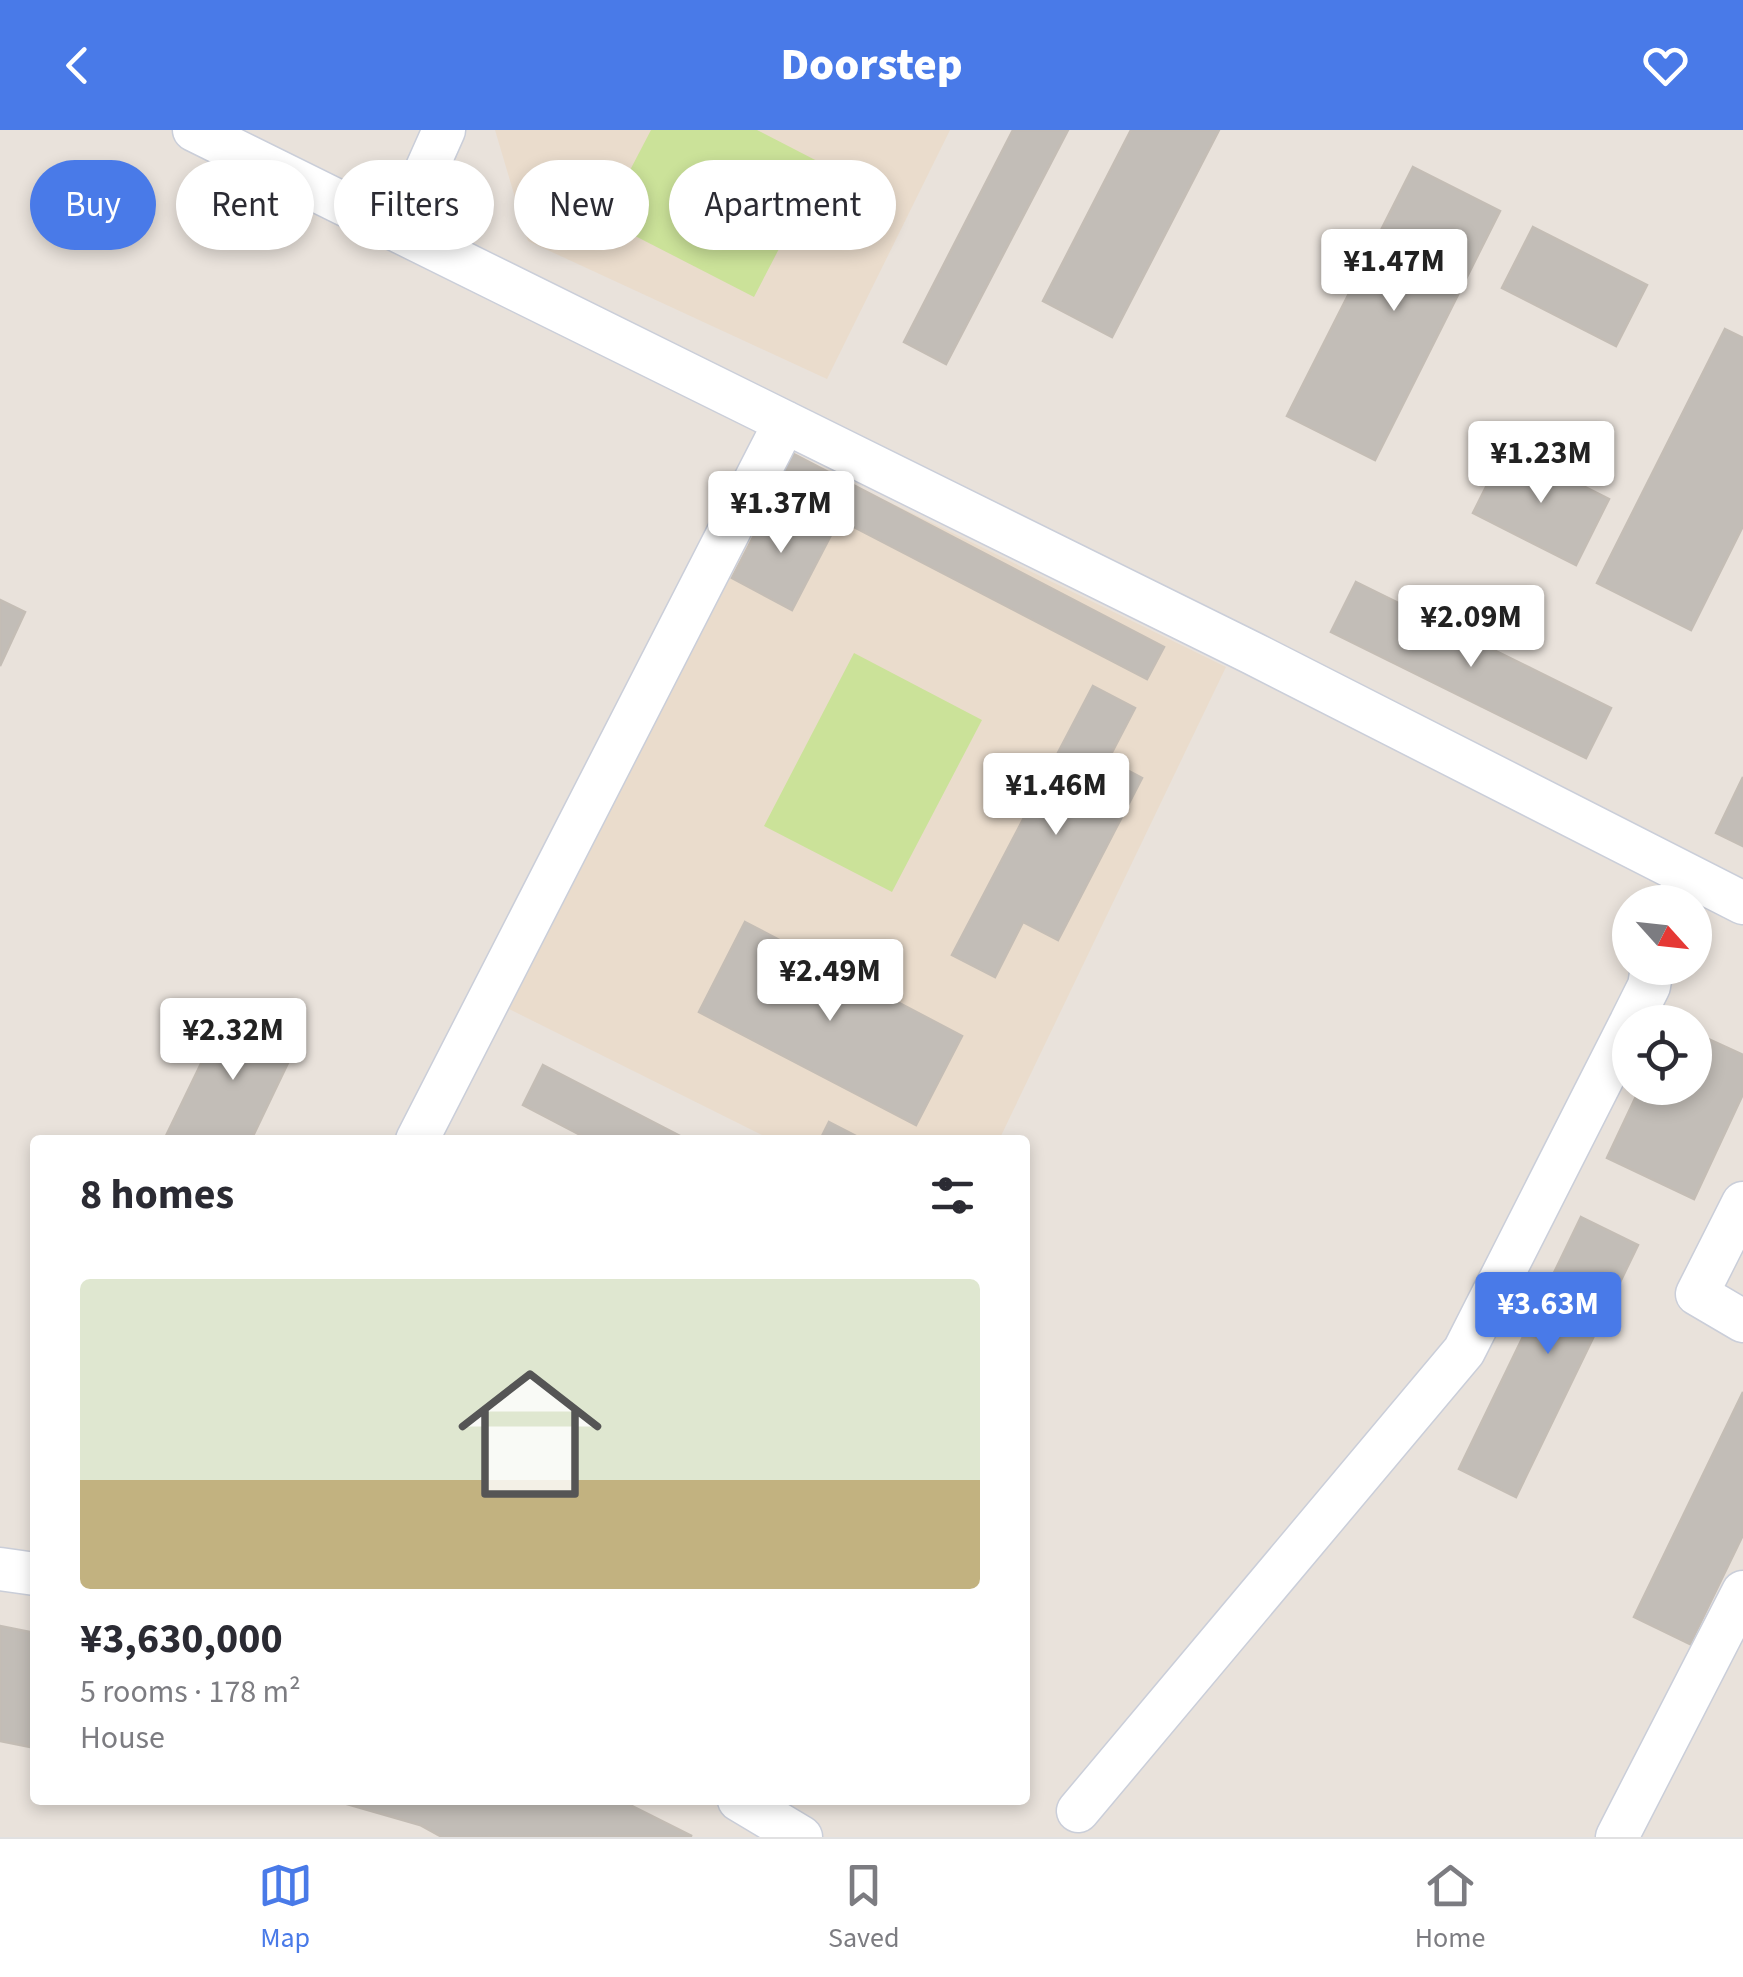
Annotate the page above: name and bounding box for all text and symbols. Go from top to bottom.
text: Doorstep [780,33,963,97]
icon: back [50,38,105,93]
icon: heart [1638,38,1693,93]
chip: Buy [30,160,156,250]
chip: Rent [176,160,314,250]
chip: Filters [334,160,494,250]
chip: New [514,160,649,250]
chip: Apartment [669,160,896,250]
pin: ¥1.47M [1313,229,1475,314]
text: ¥1.47M [1343,238,1445,284]
pin: ¥1.23M [1460,421,1622,506]
text: ¥1.23M [1490,430,1592,476]
pin: ¥1.37M [700,471,862,556]
text: ¥1.37M [730,480,832,526]
pin: ¥2.09M [1390,585,1552,670]
text: ¥2.09M [1420,594,1522,640]
pin: ¥1.46M [975,753,1137,838]
text: ¥1.46M [1005,762,1107,808]
north arrow [1612,885,1712,985]
map controls [1612,885,1712,1105]
pin: ¥2.49M [749,939,911,1024]
text: ¥2.49M [779,948,881,994]
pin: ¥2.32M [152,998,314,1083]
button: locate [1612,1005,1712,1105]
text: ¥2.32M [182,1007,284,1053]
text: 8 homes [80,1165,234,1225]
icon: filters [925,1168,980,1223]
pin: ¥3.63M [1467,1272,1629,1357]
text: ¥3.63M [1497,1281,1599,1327]
icon: home [440,1344,620,1524]
text: ¥3,630,000 [80,1609,283,1669]
text: 5 rooms · 178 m² [80,1669,301,1715]
text: House [80,1715,165,1761]
tab: Map [258,1858,313,1958]
tab: Saved [828,1858,899,1958]
tab: Home [1415,1858,1485,1958]

